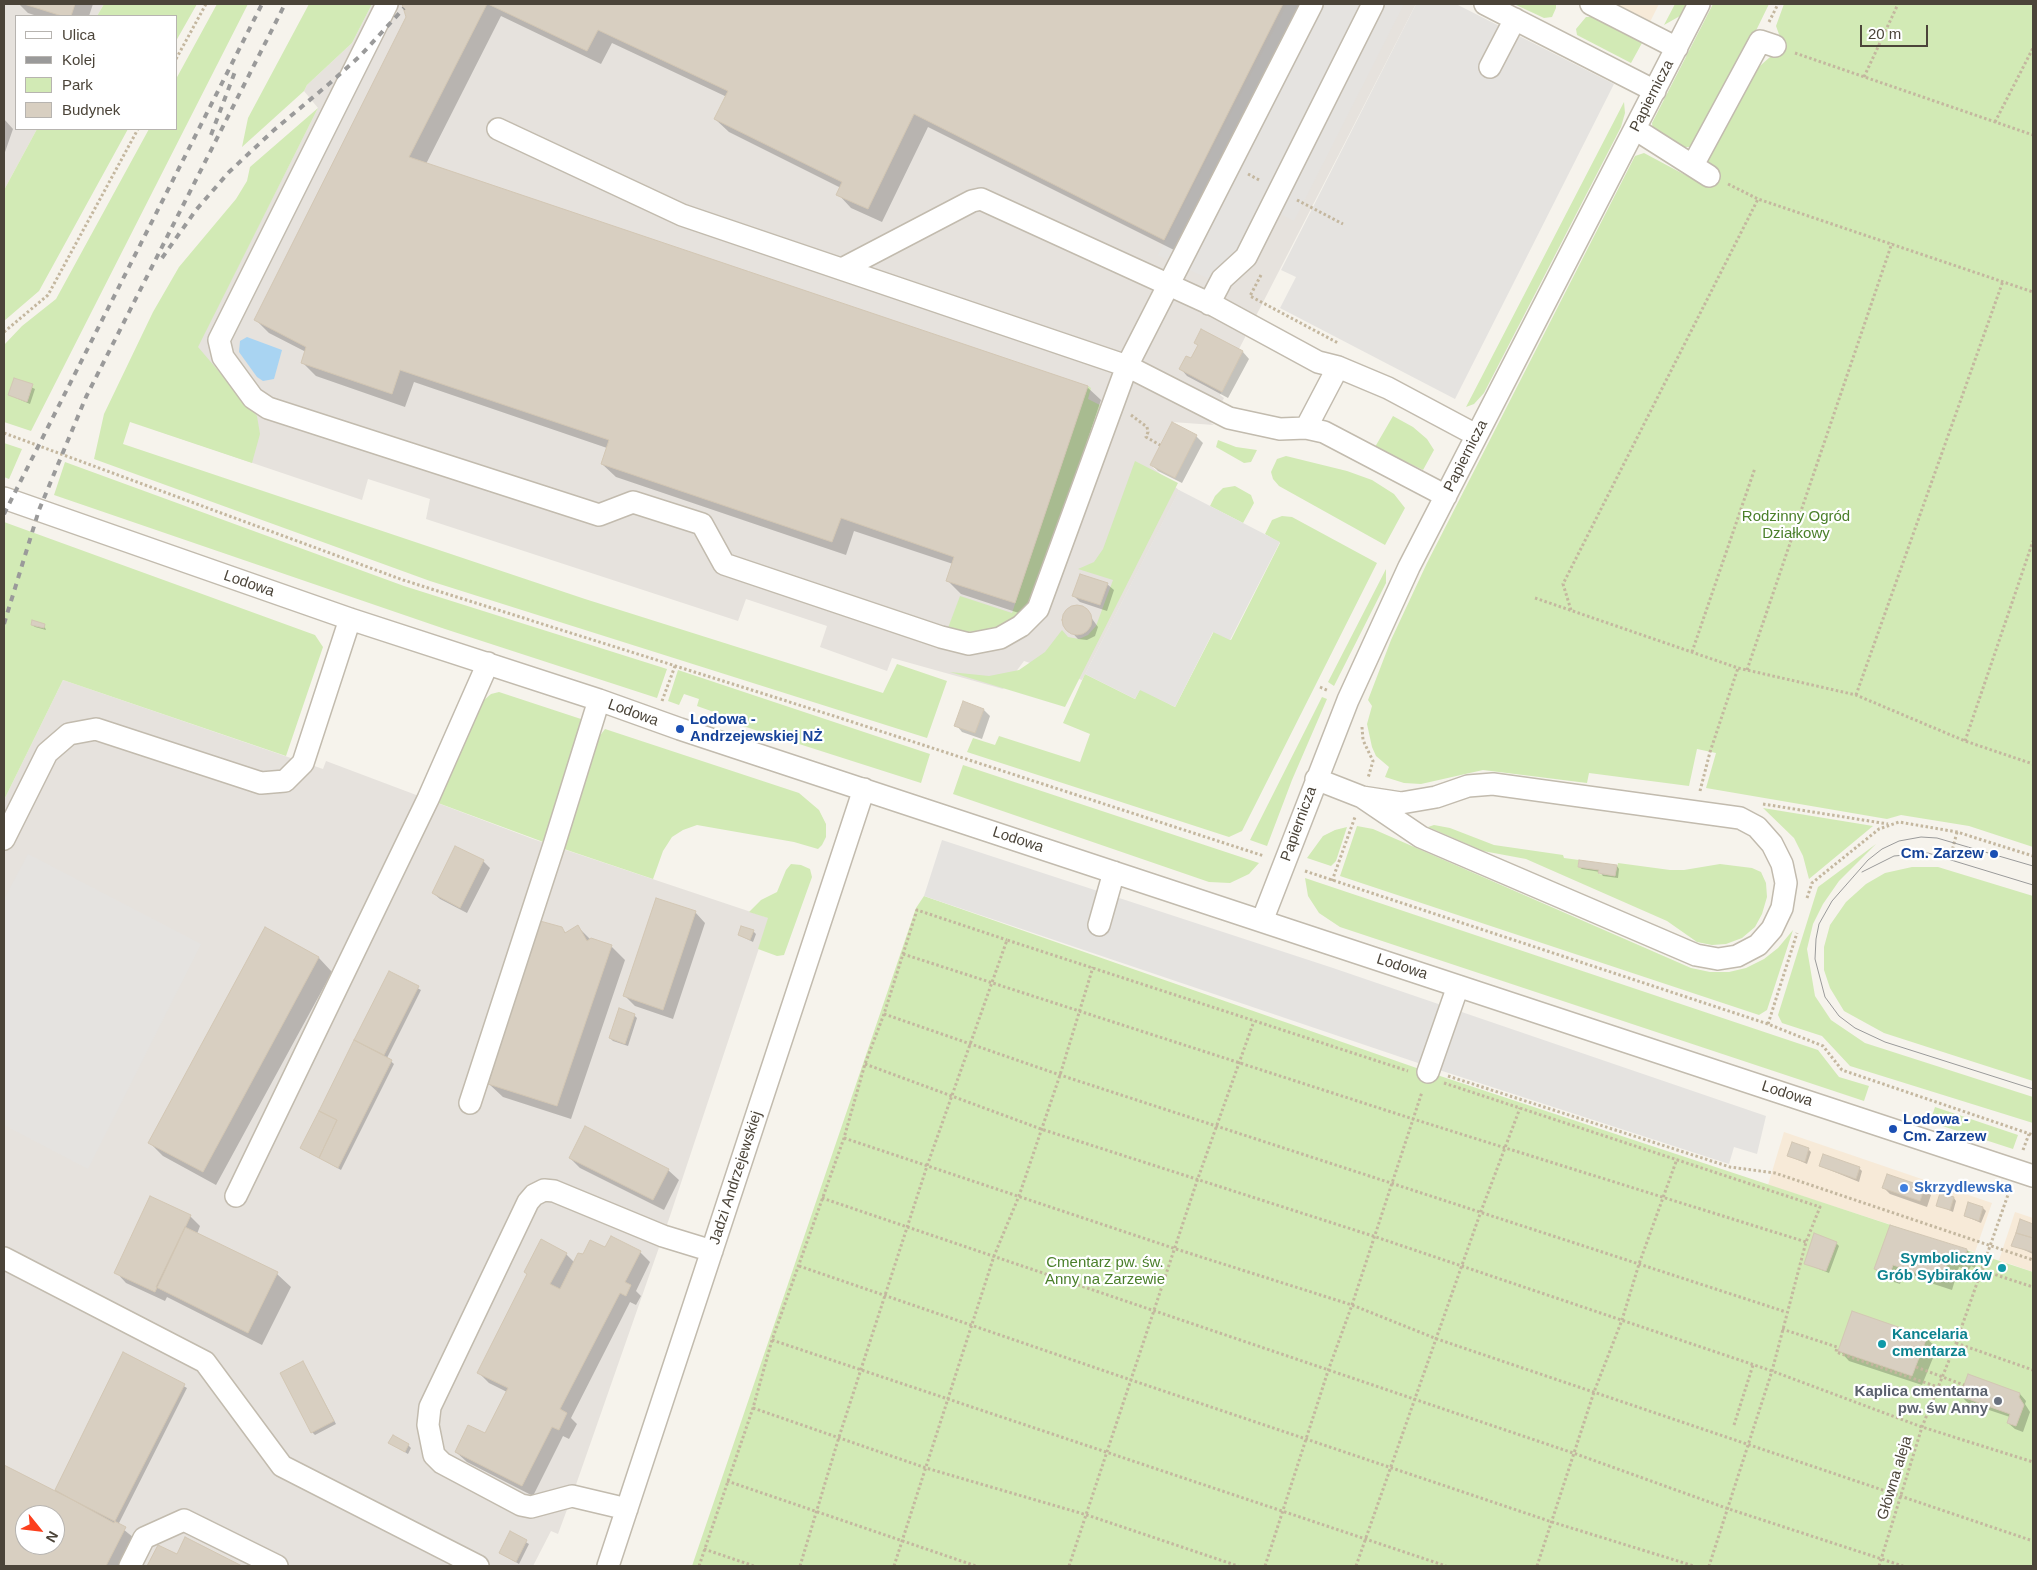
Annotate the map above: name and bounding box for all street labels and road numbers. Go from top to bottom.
street label: Papiernicza [1626,57,1678,135]
street label: Papiernicza [1440,417,1492,495]
street label: Lodowa [221,567,277,601]
street label: Lodowa [605,696,661,730]
street label: Papiernicza [1277,784,1321,864]
street label: Lodowa [990,823,1046,857]
street label: Lodowa [1374,950,1430,984]
street label: Lodowa [1759,1077,1815,1111]
street label: Jadzi Andrzejewskiej [706,1109,766,1247]
street label: Główna aleja [1874,1434,1916,1522]

